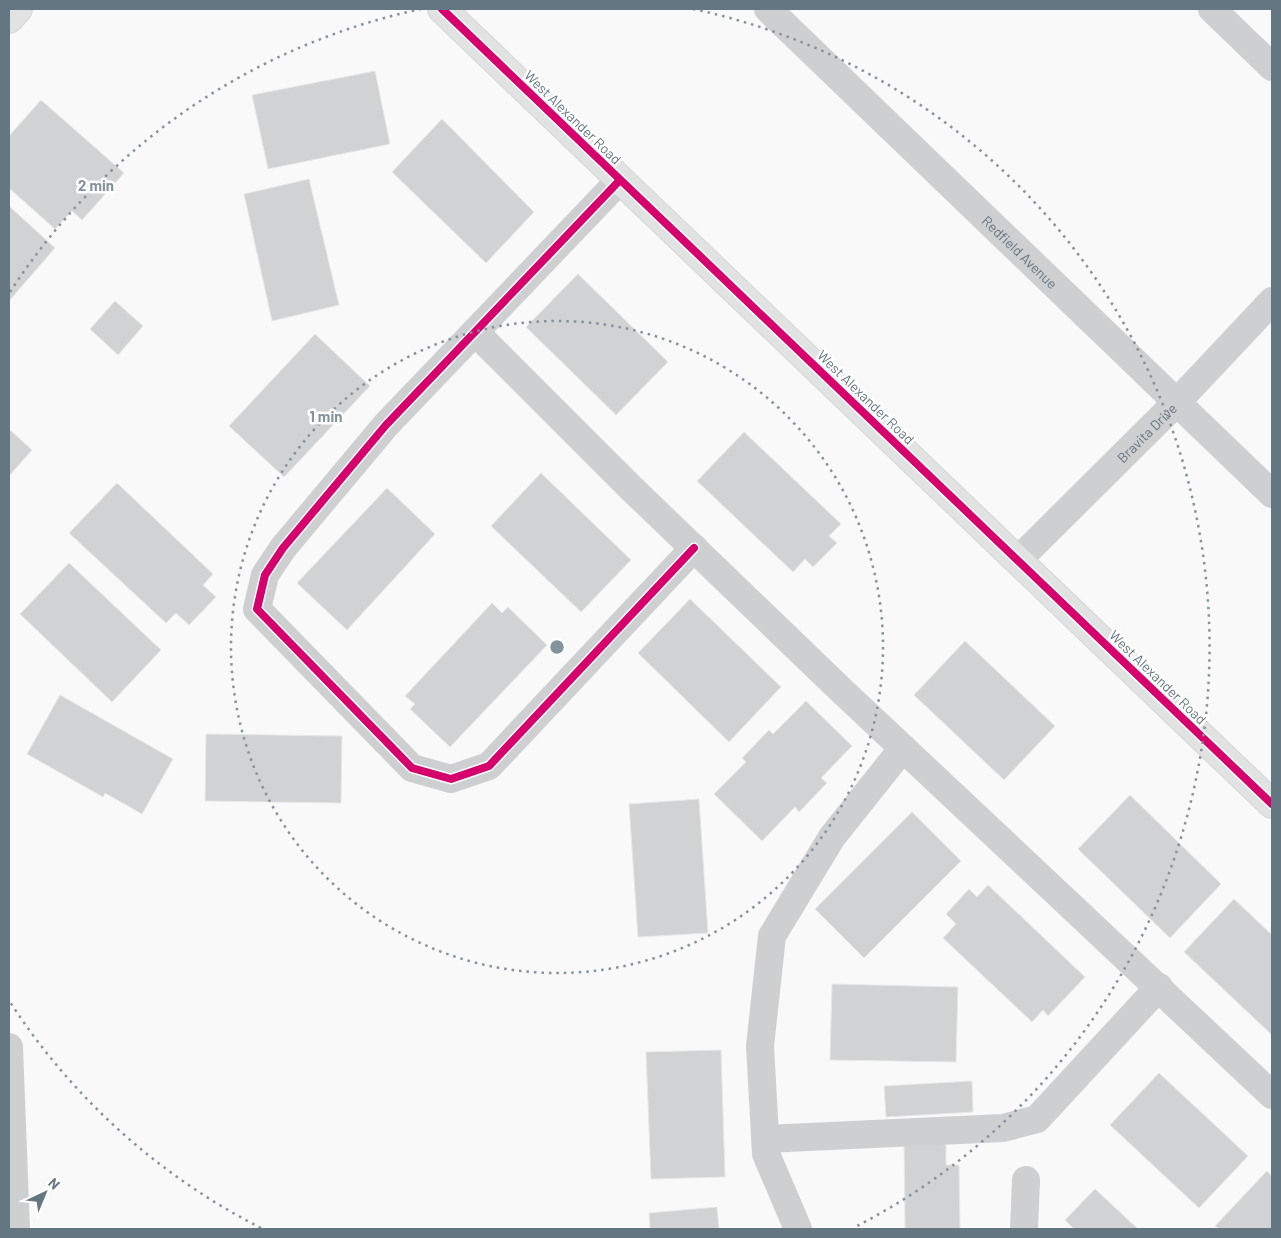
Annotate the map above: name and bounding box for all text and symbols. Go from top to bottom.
street label: West Alexander Road [521,67,625,167]
text: 2 min [78,176,114,194]
street label: Redfield Avenue [979,212,1061,292]
street label: West Alexander Road [814,347,918,447]
street label: Bravita Drive [1113,399,1180,466]
text: 1 min [310,407,342,425]
street label: West Alexander Road [1106,627,1210,727]
centre of rings [548,638,566,656]
north arrow [20,1168,70,1218]
text: N [45,1174,64,1193]

